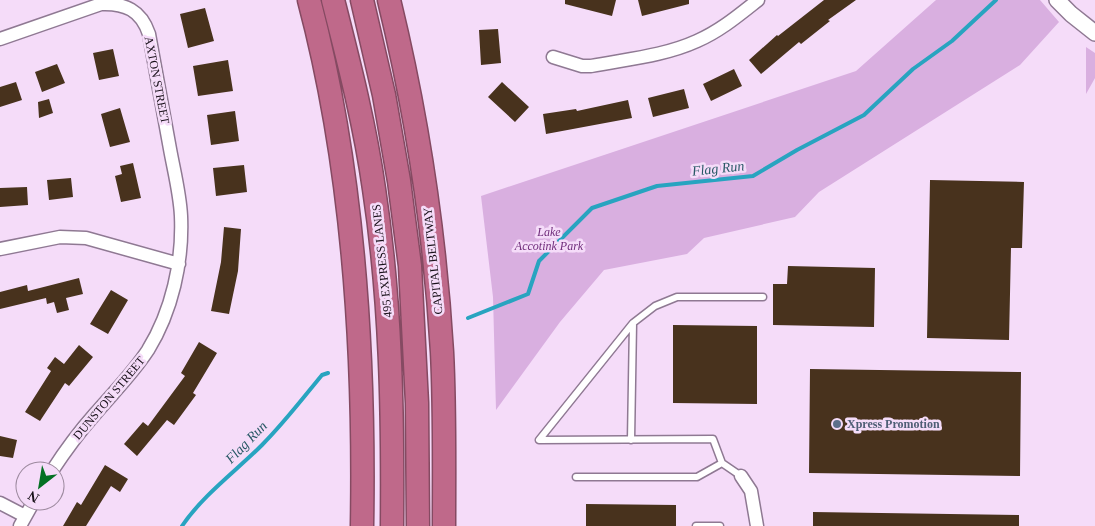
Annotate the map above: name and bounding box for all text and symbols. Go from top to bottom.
street label: AXTON STREET [142,35,172,126]
water label: Flag Run [690,158,745,179]
street label: 495 EXPRESS LANES [369,204,395,318]
street label: CAPITAL BELTWAY [420,207,446,315]
park label: Lake Accotink Park [514,225,584,253]
street label: DUNSTON STREET [70,353,148,442]
place label: Xpress Promotion [847,417,940,431]
water label: Flag Run [222,418,270,467]
marker: Xpress Promotion [831,418,843,430]
north arrow [15,461,65,511]
text: N [25,488,42,506]

